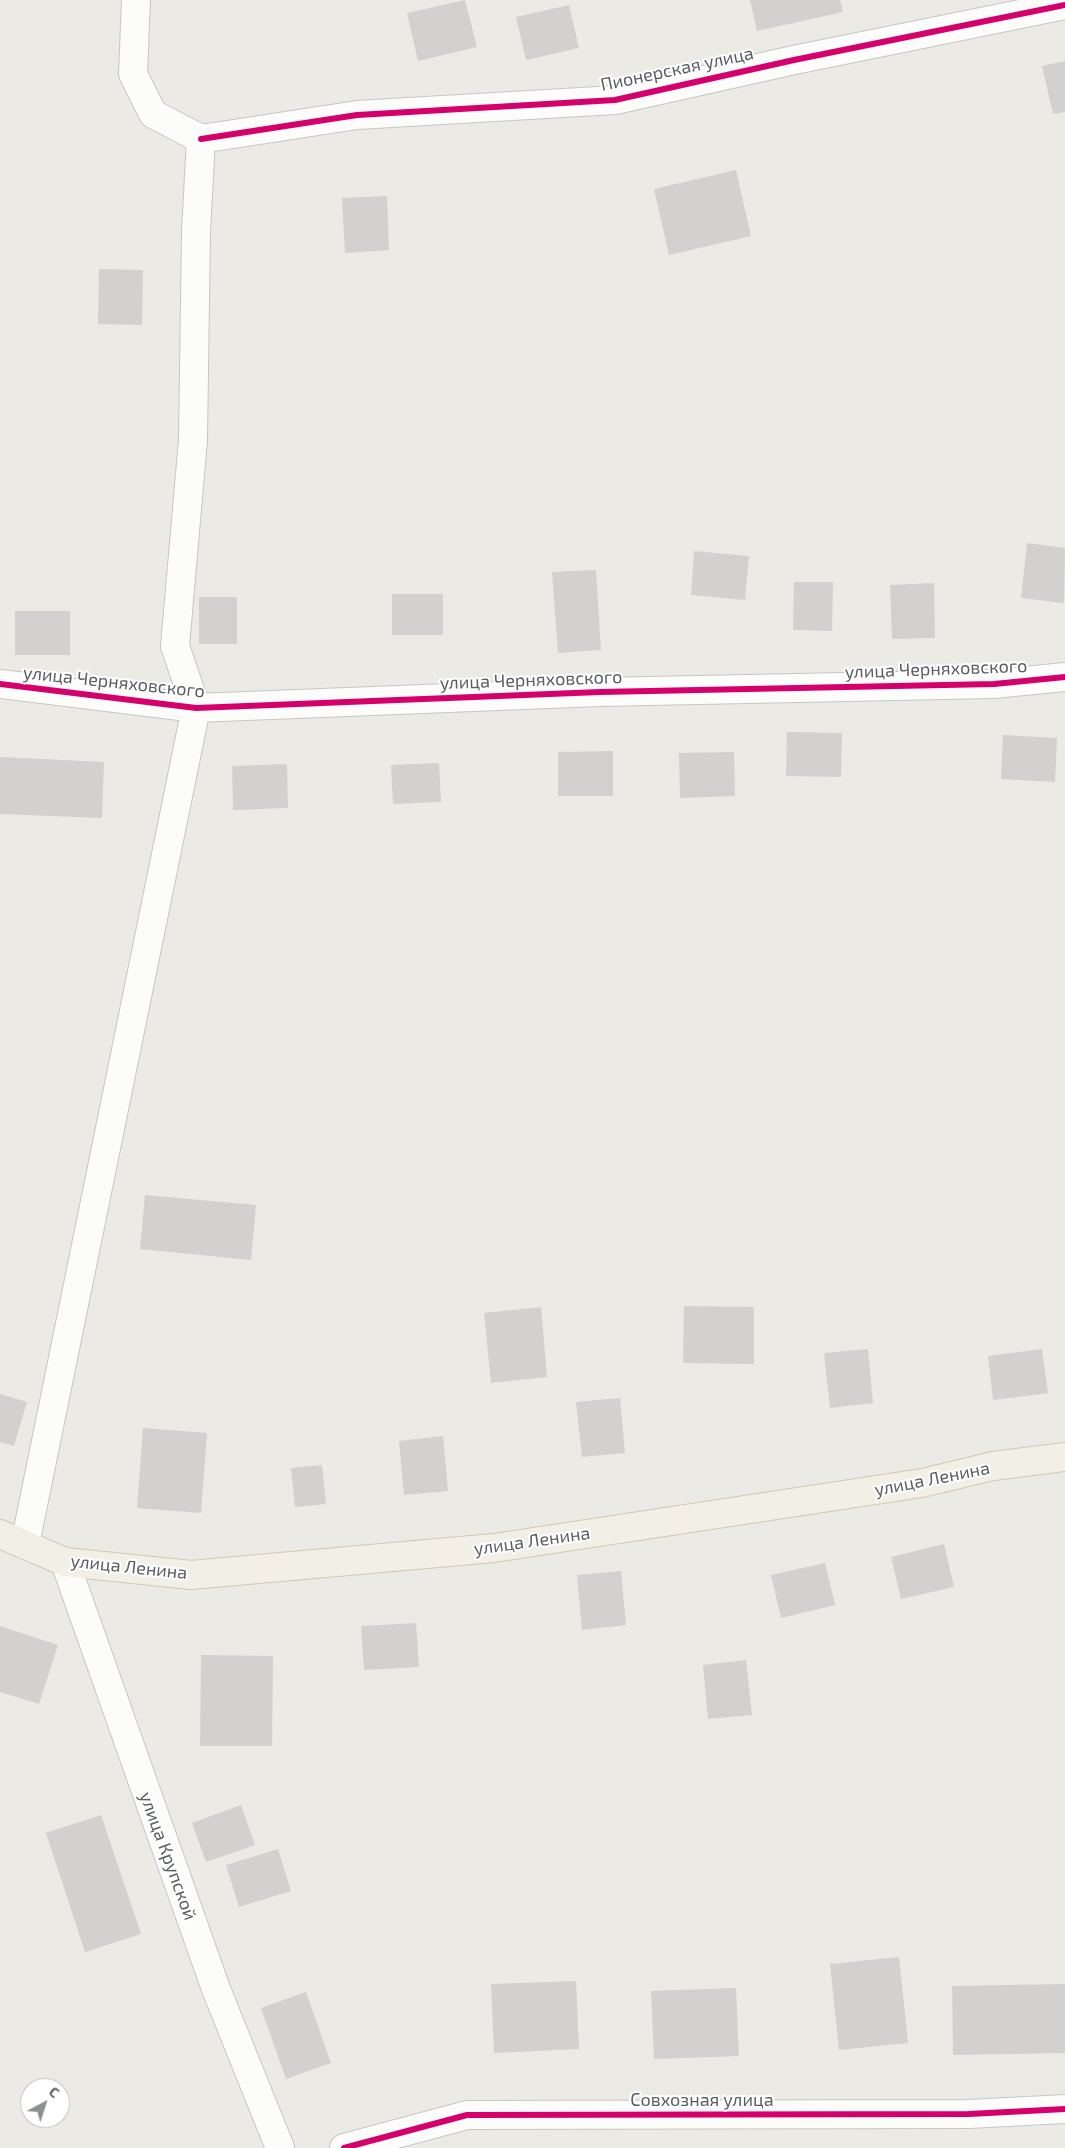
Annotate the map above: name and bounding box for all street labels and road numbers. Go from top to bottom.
street label: Пионерская улица [598,42,756,96]
street label: улица Черняховского [844,655,1028,683]
street label: улица Черняховского [22,662,206,702]
street label: улица Черняховского [439,666,623,694]
street label: улица Ленина [872,1457,992,1501]
street label: улица Ленина [472,1522,592,1560]
street label: улица Ленина [70,1550,188,1584]
street label: улица Крупской [135,1789,201,1923]
street label: Совхозная улица [630,2089,774,2111]

